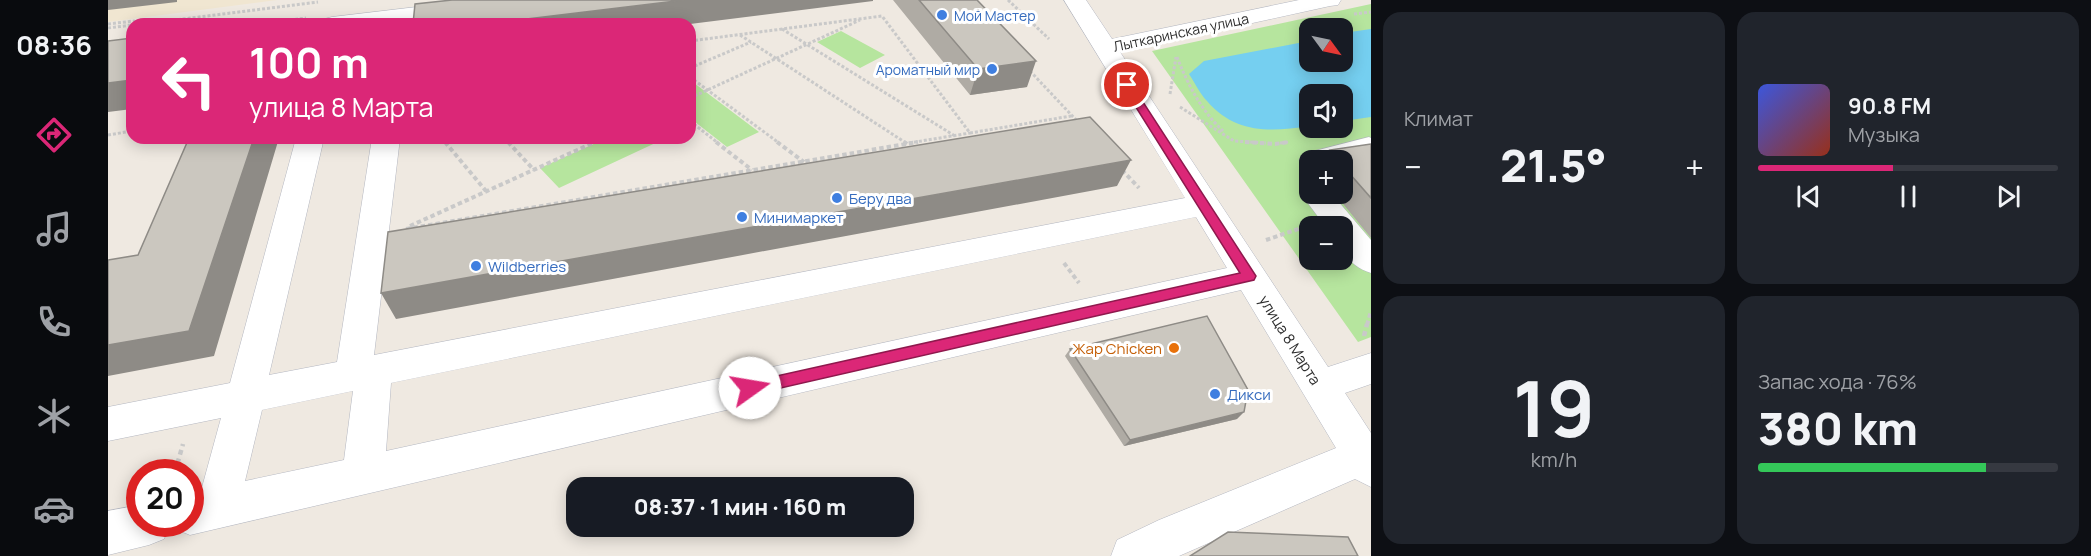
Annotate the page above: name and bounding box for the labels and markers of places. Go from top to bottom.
place label: Мой Мастер [954,6,1035,25]
marker: Мой Мастер [935,8,949,22]
pin [1101,59,1152,110]
place label: Ароматный мир [876,60,980,79]
marker: Ароматный мир [985,62,999,76]
place label: Беру два [849,188,912,209]
marker: Беру два [830,191,844,205]
place label: Минимаркет [754,207,844,228]
marker: Минимаркет [735,210,749,224]
place label: Wildberries [488,256,566,277]
marker: Wildberries [469,259,483,273]
place label: Жар Chicken [1072,338,1162,359]
marker: Жар Chicken [1167,341,1181,355]
place label: Дикси [1227,384,1271,405]
marker: Дикси [1208,387,1222,401]

